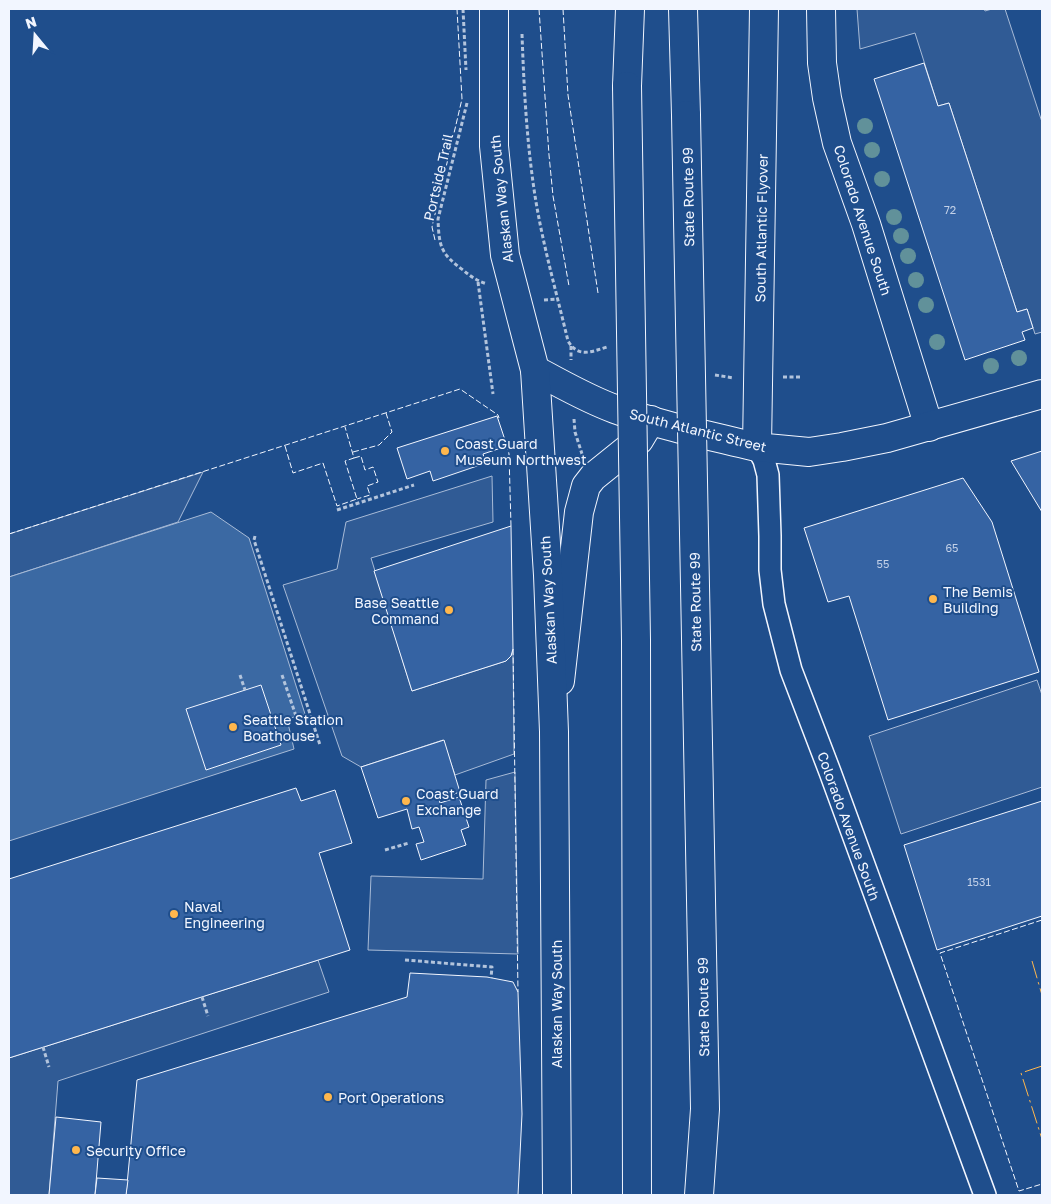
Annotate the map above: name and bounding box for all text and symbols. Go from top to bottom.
north arrow [10,10,60,60]
text: N [23,12,39,32]
street label: Portside Trail [420,132,456,222]
street label: Alaskan Way South [486,134,516,264]
street label: Colorado Avenue South [831,143,895,297]
street label: State Route 99 [679,147,697,247]
street label: South Atlantic Flyover [751,153,771,302]
house number: 72 [944,203,956,216]
street label: South Atlantic Street [628,405,768,455]
place label: Coast Guard Museum Northwest [455,435,587,468]
marker: Coast Guard Museum Northwest [439,445,451,457]
street label: Alaskan Way South [536,535,560,665]
house number: 65 [945,541,959,554]
street label: State Route 99 [686,552,704,652]
house number: 55 [877,557,889,570]
place label: The Bemis Building [943,583,1013,616]
marker: The Bemis Building [927,593,939,605]
place label: Base Seattle Command [354,594,439,627]
marker: Base Seattle Command [443,604,455,616]
place label: Seattle Station Boathouse [243,711,343,744]
marker: Seattle Station Boathouse [227,721,239,733]
street label: Colorado Avenue South [814,749,884,903]
place label: Coast Guard Exchange [416,785,499,818]
marker: Coast Guard Exchange [400,795,412,807]
house number: 1531 [967,875,991,888]
place label: Naval Engineering [184,898,265,931]
marker: Naval Engineering [168,908,180,920]
street label: Alaskan Way South [548,940,565,1068]
street label: State Route 99 [694,957,712,1057]
place label: Port Operations [338,1089,444,1106]
marker: Port Operations [322,1091,334,1103]
place label: Security Office [86,1142,186,1159]
marker: Security Office [70,1144,82,1156]

